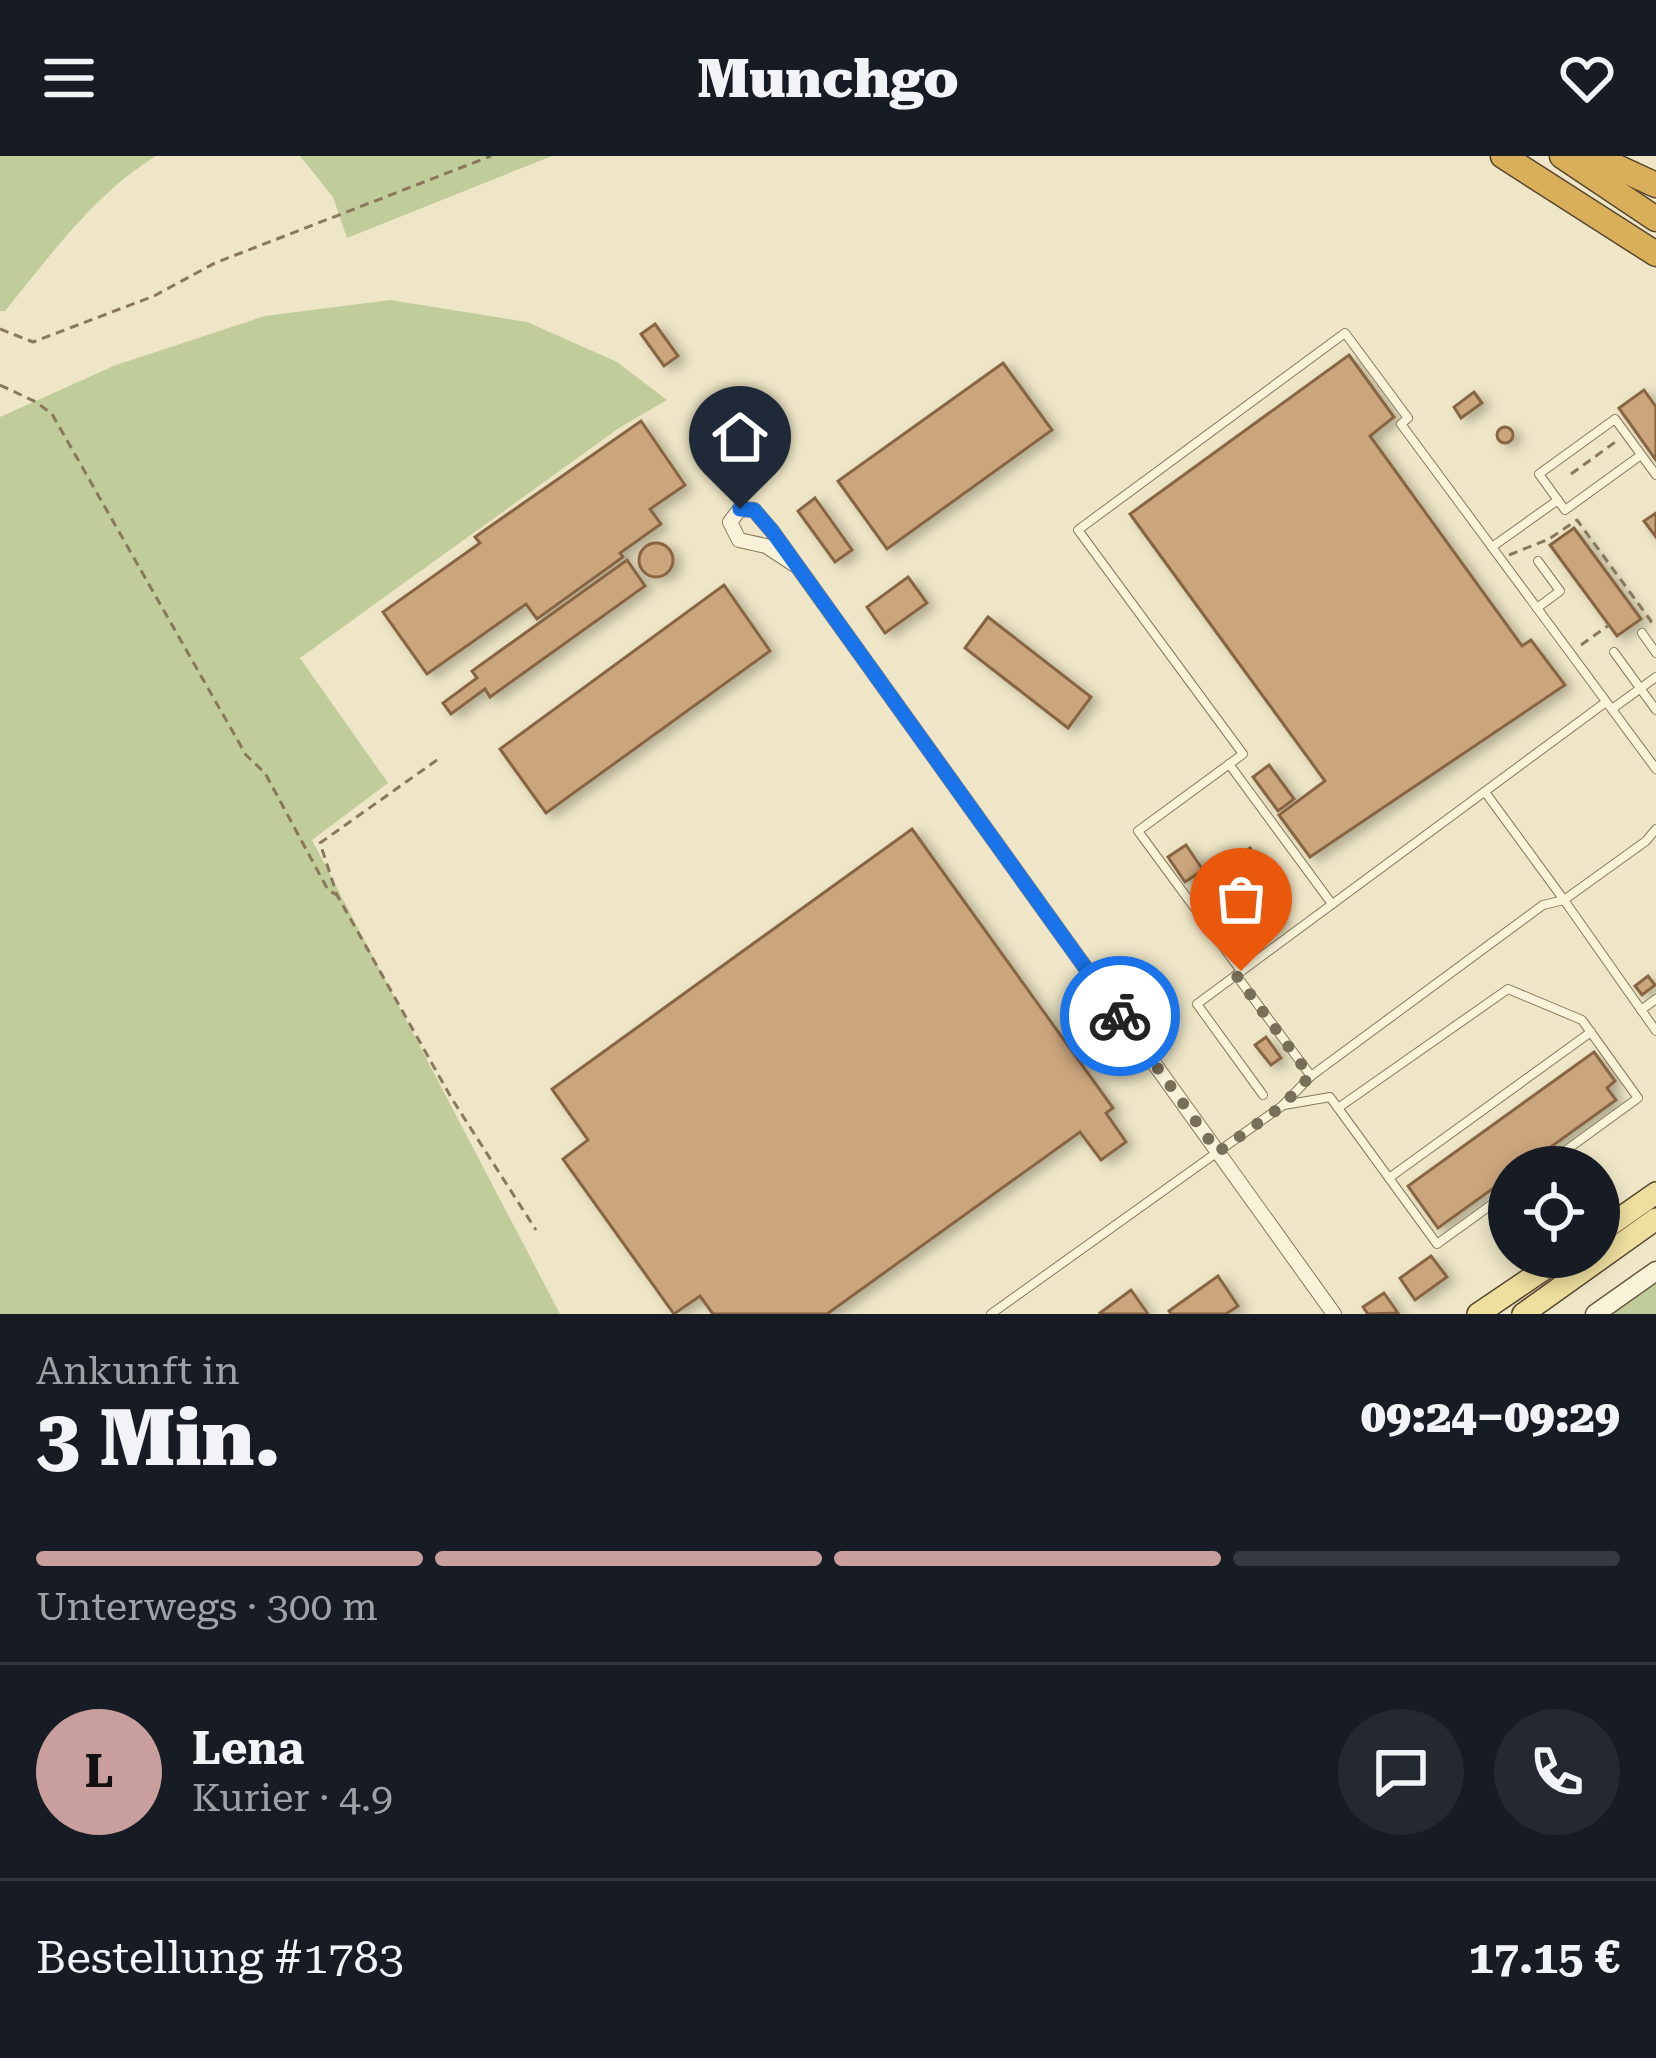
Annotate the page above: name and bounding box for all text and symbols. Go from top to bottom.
icon: menu [36,45,102,111]
icon: heart [1554,45,1620,111]
text: Munchgo [697,47,959,110]
pin [689,386,791,509]
icon: home [707,404,773,470]
pin [1190,848,1292,971]
icon: bag [1208,866,1274,932]
courier [1060,956,1180,1076]
icon: bike [1087,983,1153,1049]
map controls [1488,1146,1620,1278]
button: locate [1488,1146,1620,1278]
text: Ankunft in [36,1348,240,1394]
text: 09:24–09:29 [1361,1390,1620,1443]
text: 3 Min. [36,1393,280,1484]
text: Unterwegs · 300 m [36,1584,378,1630]
button: chat [1338,1709,1464,1835]
button: phone [1494,1709,1620,1835]
text: Lena [192,1722,304,1775]
text: L [85,1745,113,1798]
text: Kurier · 4.9 [192,1775,393,1821]
text: Bestellung #1783 [36,1931,404,1984]
text: 17.15 € [1468,1931,1620,1984]

